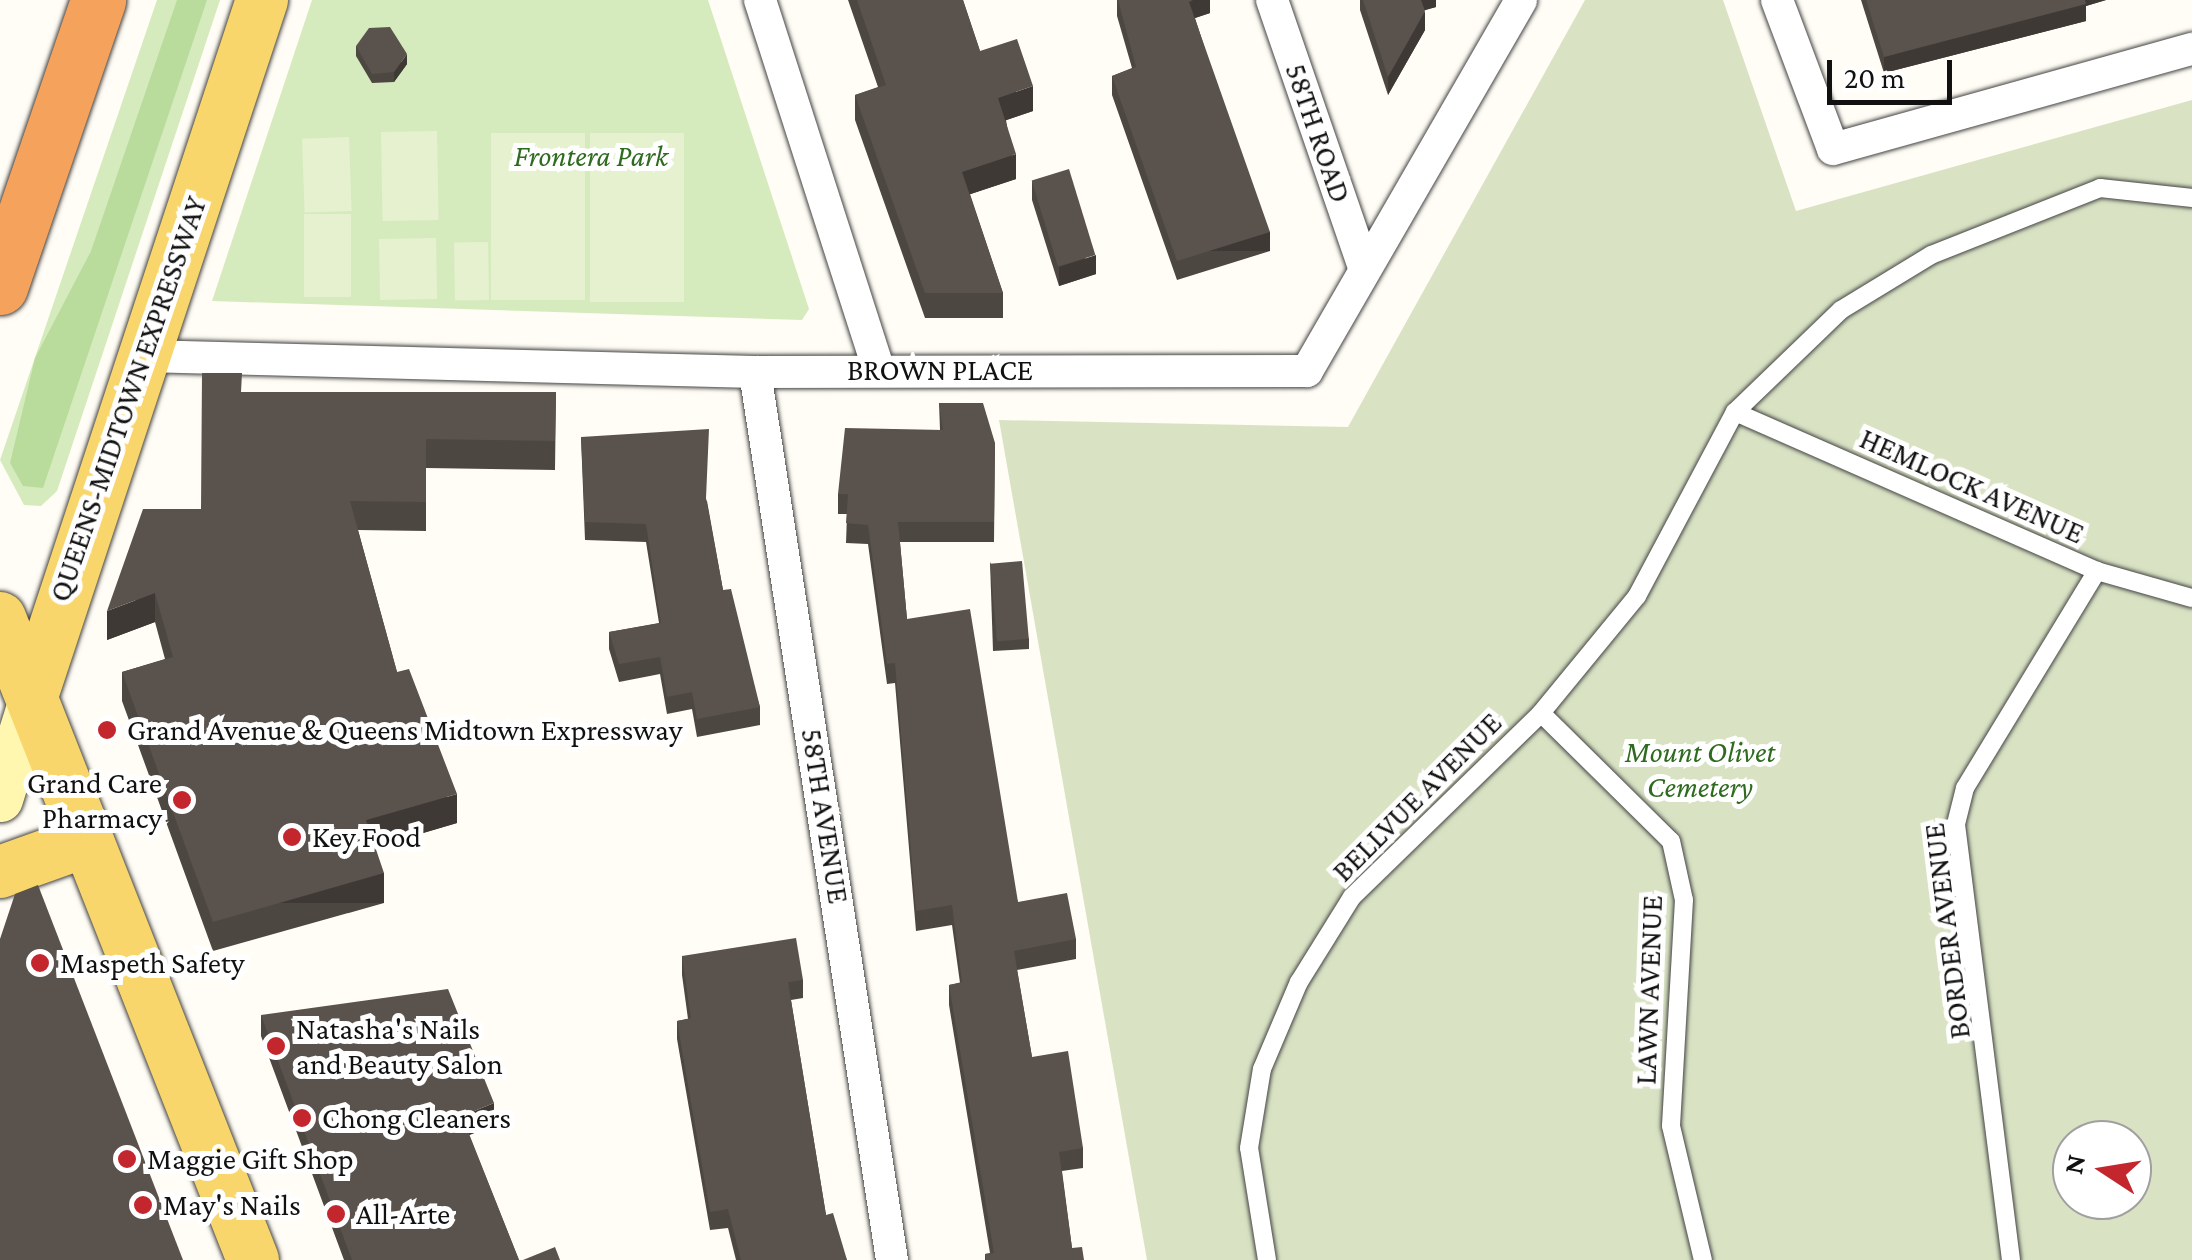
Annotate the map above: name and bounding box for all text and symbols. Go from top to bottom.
scale bar [1832,40,1957,102]
street label: 58TH ROAD [1277,59,1359,207]
text: 20 m [1844,61,1905,94]
park label: Frontera Park [514,138,668,174]
street label: QUEENS-MIDTOWN EXPRESSWAY [42,192,214,606]
street label: BROWN PLACE [847,352,1033,388]
street label: HEMLOCK AVENUE [1854,420,2090,552]
street label: BELLVUE AVENUE [1325,705,1509,889]
place label: Grand Avenue & Queens Midtown Expressway [127,712,682,748]
marker: Grand Avenue & Queens Midtown Expressway [96,719,118,741]
street label: 58TH AVENUE [793,726,857,906]
park label: Mount Olivet Cemetery [1625,734,1775,804]
place label: Grand Care Pharmacy [27,765,162,836]
marker: Grand Care Pharmacy [171,789,193,811]
place label: Key Food [312,819,421,855]
street label: BORDER AVENUE [1916,821,1978,1041]
marker: Key Food [281,826,303,848]
street label: LAWN AVENUE [1628,895,1670,1085]
place label: Maspeth Safety [60,945,245,981]
marker: Maspeth Safety [29,952,51,974]
place label: Natasha's Nails and Beauty Salon [296,1011,503,1082]
marker: Natasha's Nails and Beauty Salon [265,1035,287,1057]
place label: Chong Cleaners [322,1100,511,1136]
marker: Chong Cleaners [291,1107,313,1129]
north arrow [2052,1120,2152,1220]
place label: Maggie Gift Shop [147,1141,353,1177]
marker: Maggie Gift Shop [116,1148,138,1170]
text: N [2057,1152,2091,1177]
place label: May's Nails [163,1187,301,1223]
marker: May's Nails [132,1194,154,1216]
place label: All-Arte [356,1196,450,1232]
marker: All-Arte [325,1203,347,1225]

